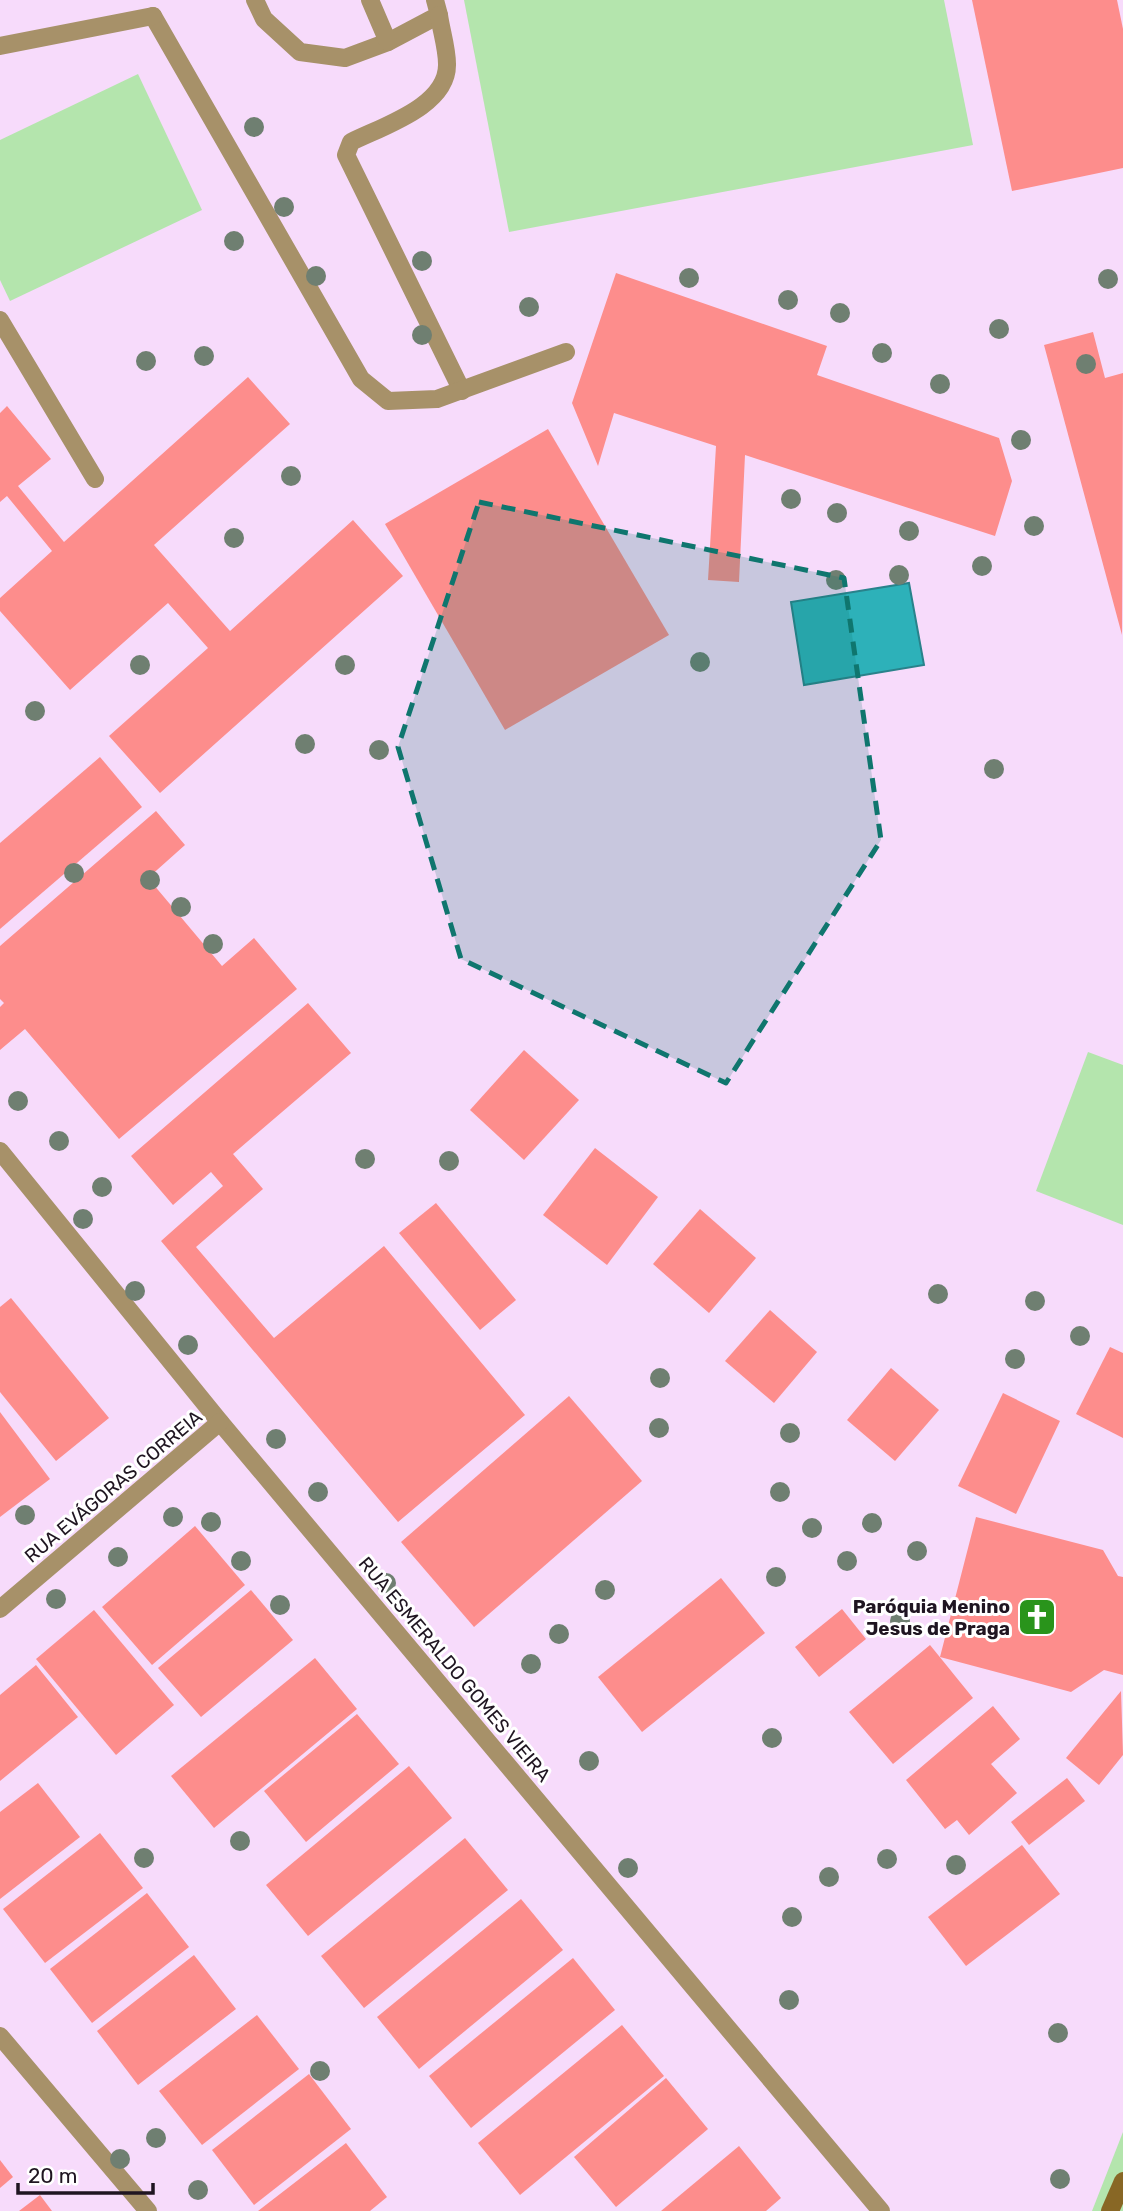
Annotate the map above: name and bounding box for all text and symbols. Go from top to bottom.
street label: RUA EVÁGORAS CORREIA [20,1405,207,1567]
street label: RUA ESMERALDO GOMES VIEIRA [354,1552,556,1787]
place label: Paróquia Menino Jesus de Praga [853,1595,1010,1640]
church icon: Paróquia Menino Jesus de Praga [1016,1596,1058,1638]
scale bar [18,2152,152,2196]
text: 20 m [28,2163,77,2188]

